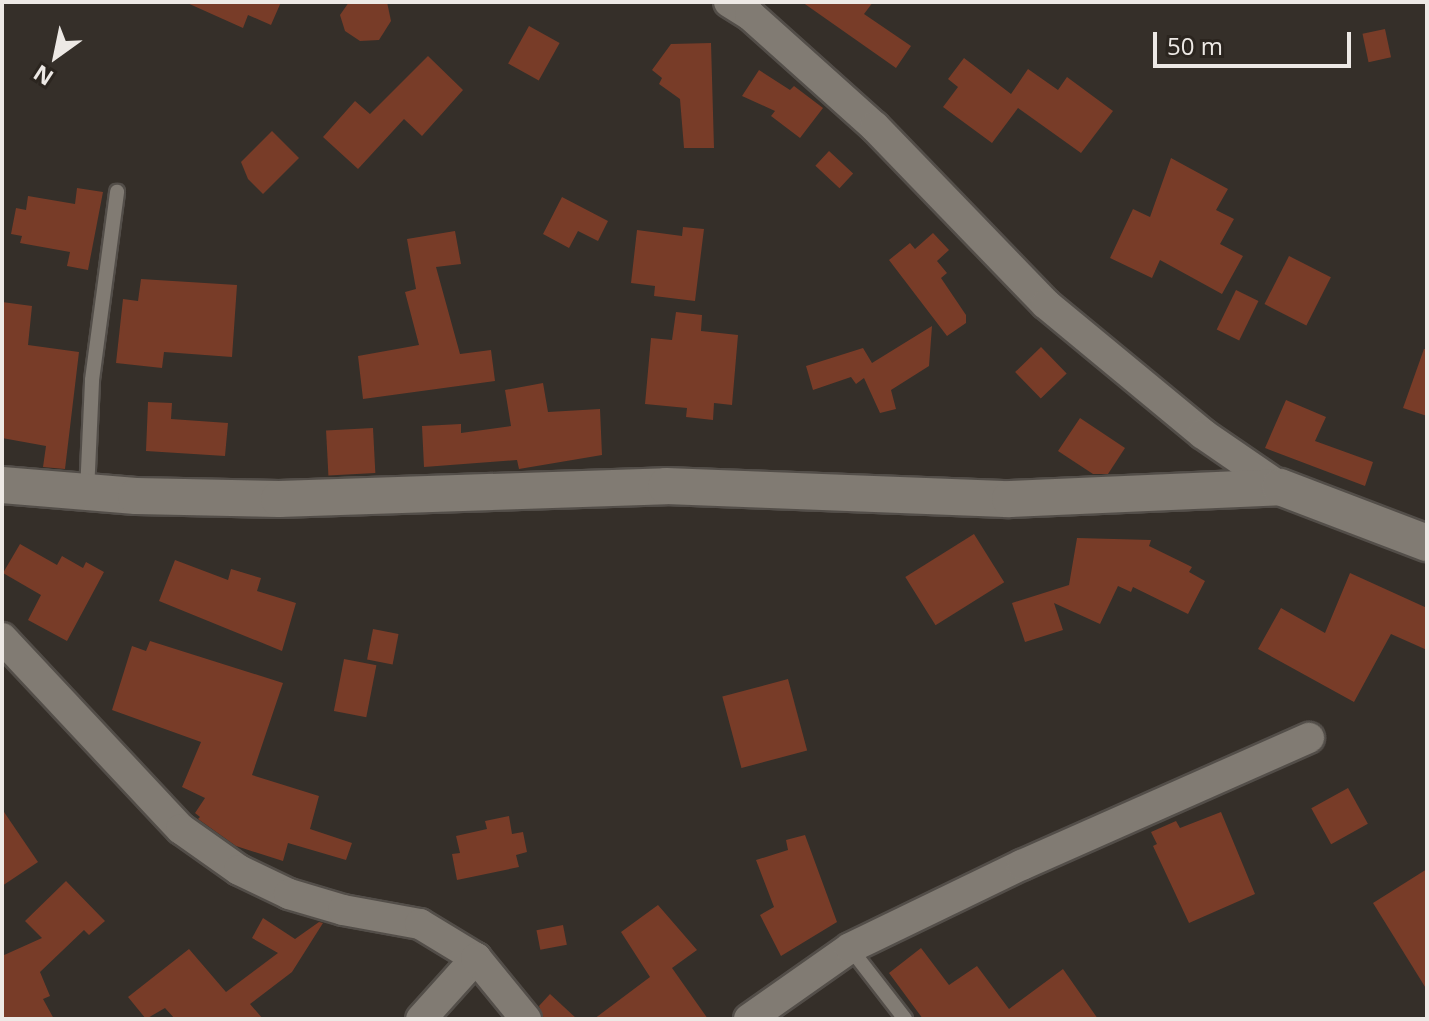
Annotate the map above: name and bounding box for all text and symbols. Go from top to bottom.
north arrow [16,16,96,96]
scale bar [1157,16,1355,66]
text: 50 m [1167,29,1223,62]
text: N [27,59,59,94]

